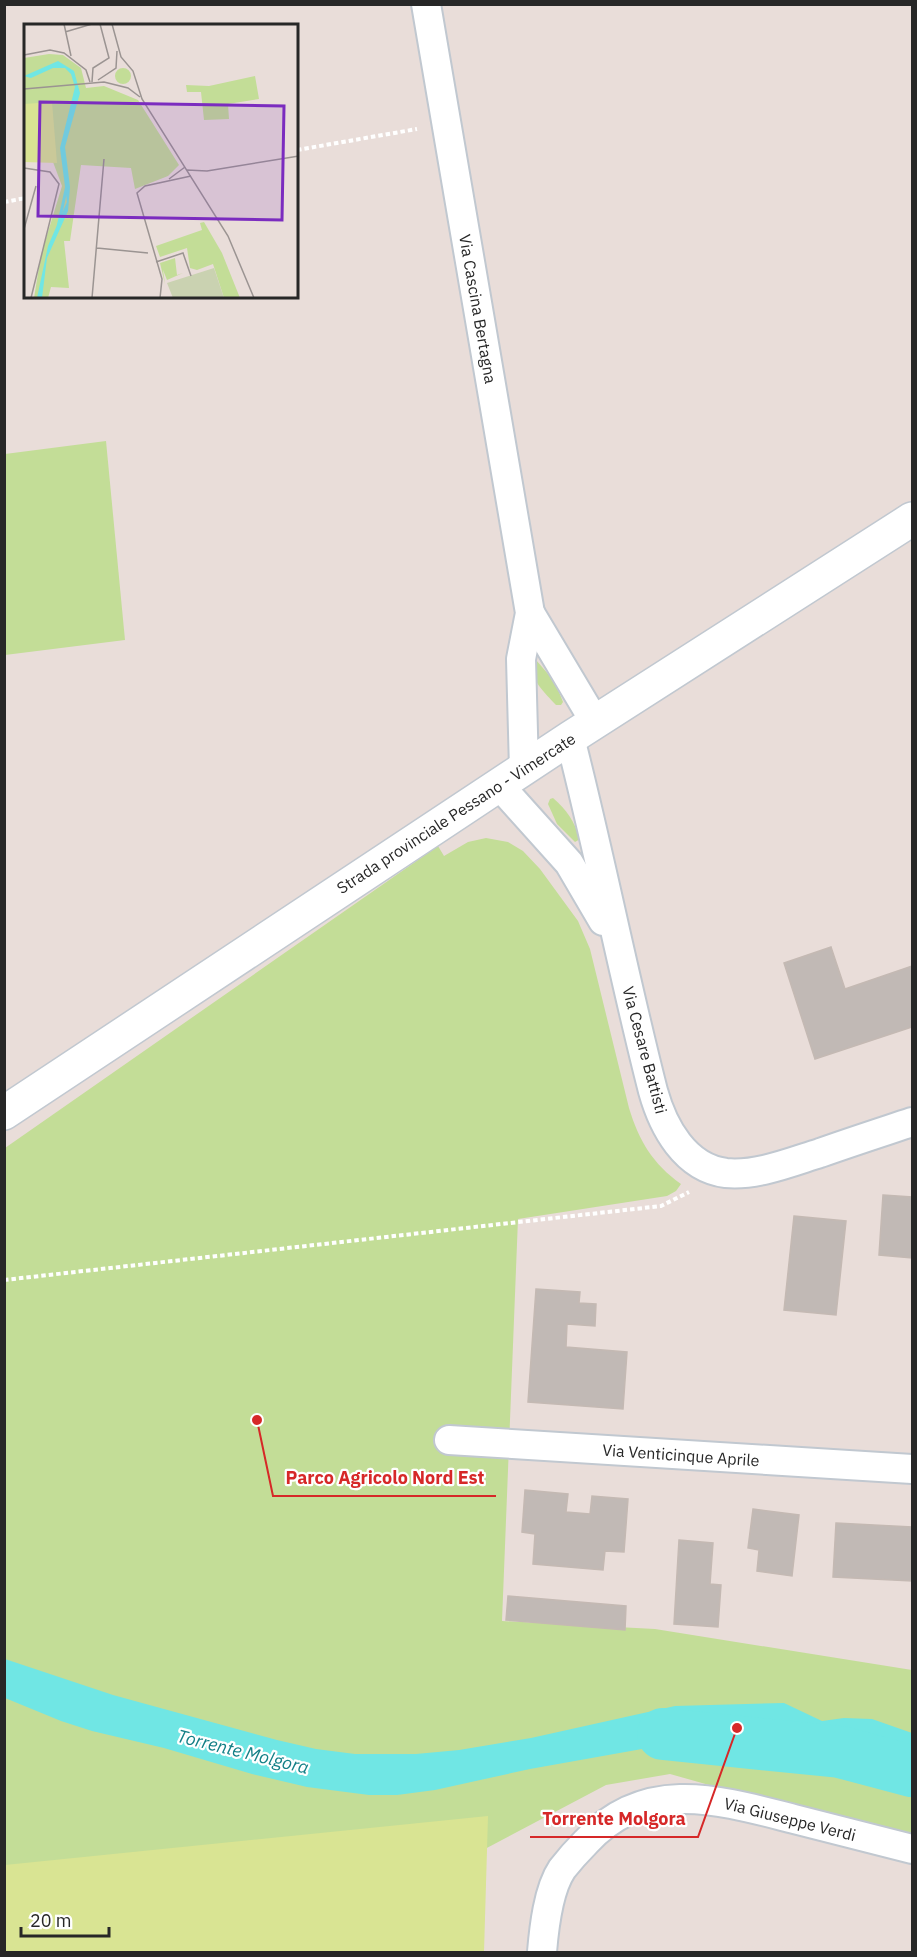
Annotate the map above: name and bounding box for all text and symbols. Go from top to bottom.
inset map [24,24,298,298]
street label: Via Cascina Bertagna [455,233,501,386]
street label: Strada provinciale Pessano - Vimercate [333,728,579,898]
street label: Via Cesare Battisti [618,984,672,1116]
street label: Via Venticinque Aprile [602,1440,760,1470]
callout: Parco Agricolo Nord Est [273,1460,496,1496]
text: Parco Agricolo Nord Est [286,1466,485,1489]
water label: Torrente Molgora [175,1724,311,1779]
street label: Via Giuseppe Verdi [722,1793,858,1845]
callout: Torrente Molgora [530,1801,698,1837]
text: Torrente Molgora [542,1807,686,1830]
scale bar [21,1900,110,1938]
text: 20 m [30,1909,72,1932]

